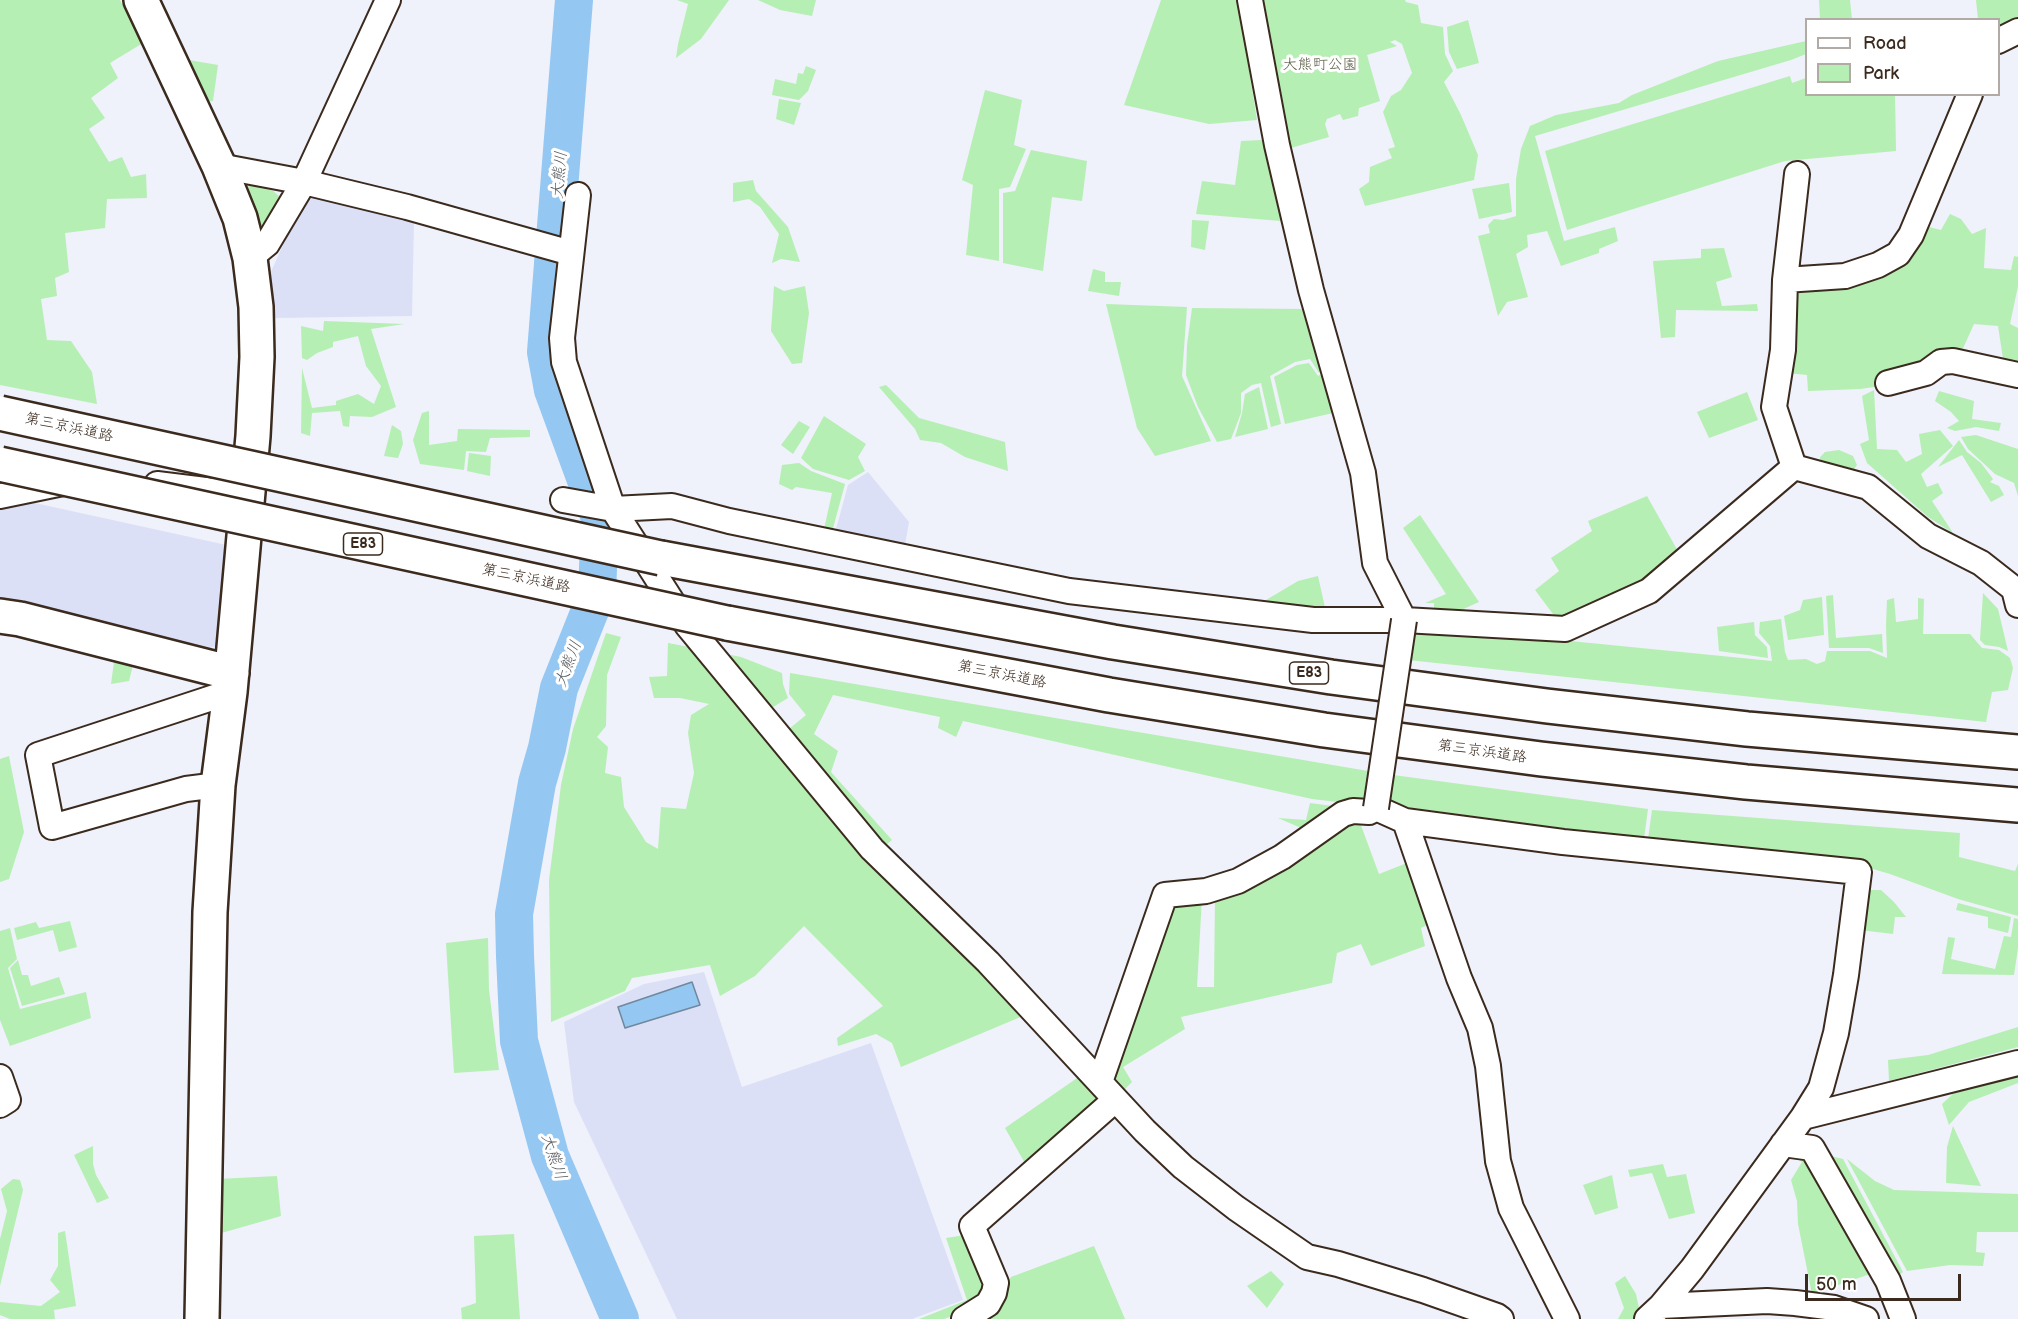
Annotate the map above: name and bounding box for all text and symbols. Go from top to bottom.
legend [1805,18,2000,96]
text: Road [1863,33,1907,54]
park label: 大熊町公園 [1283,56,1357,74]
text: Park [1863,63,1899,84]
water label: 大熊川 [548,150,572,200]
street label: 第三京浜道路 [23,410,115,446]
road number: E83 [344,533,382,555]
street label: 第三京浜道路 [480,561,572,597]
water label: 大熊川 [551,638,587,690]
street label: 第三京浜道路 [956,658,1048,692]
road number: E83 [1290,662,1328,684]
street label: 第三京浜道路 [1436,737,1528,767]
water label: 大熊川 [536,1131,570,1183]
scale bar [1808,1262,1964,1300]
text: 50 m [1816,1274,1857,1295]

